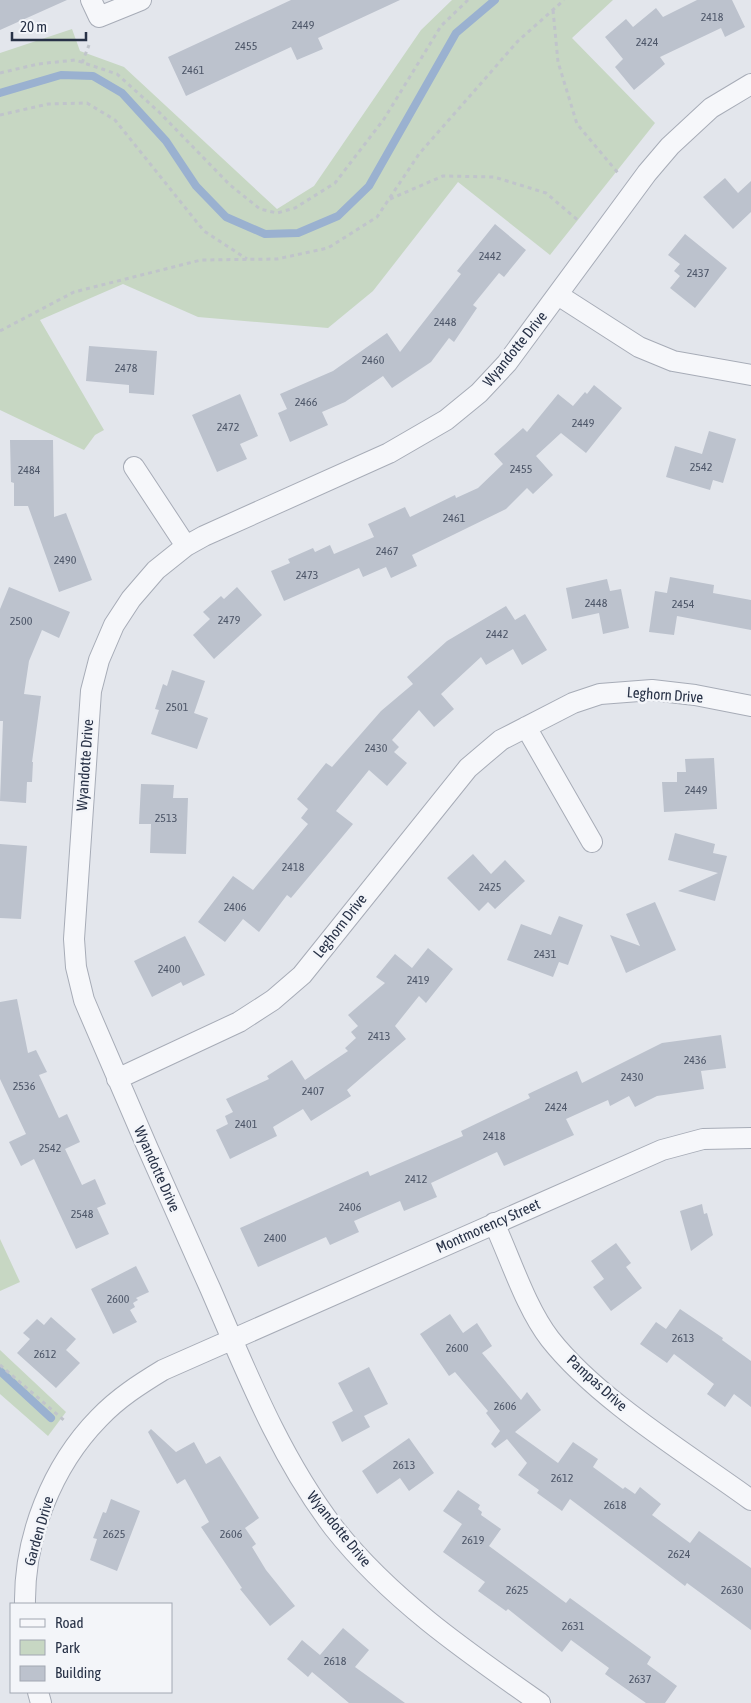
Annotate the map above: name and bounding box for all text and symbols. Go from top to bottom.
scale bar [12,10,86,42]
house number: 2418 [701,10,724,24]
text: 20 m [20,18,47,35]
house number: 2449 [292,18,315,32]
house number: 2424 [636,35,659,49]
house number: 2455 [235,39,257,53]
house number: 2461 [182,63,205,77]
house number: 2442 [479,249,501,263]
house number: 2437 [687,266,710,280]
street label: Wyandotte Drive [479,308,550,390]
house number: 2448 [434,315,457,329]
house number: 2460 [362,353,385,367]
house number: 2478 [115,361,138,375]
house number: 2466 [295,395,318,409]
house number: 2449 [572,416,595,430]
house number: 2472 [217,420,239,434]
house number: 2542 [690,460,712,474]
house number: 2455 [510,462,532,476]
house number: 2484 [18,463,41,477]
house number: 2461 [443,511,466,525]
house number: 2467 [376,544,399,558]
house number: 2490 [54,553,77,567]
house number: 2473 [296,568,318,582]
house number: 2448 [585,596,608,610]
house number: 2454 [672,597,695,611]
house number: 2479 [218,613,241,627]
house number: 2500 [10,614,33,628]
house number: 2442 [486,627,508,641]
street label: Leghorn Drive [626,683,704,706]
house number: 2501 [166,700,189,714]
street label: Wyandotte Drive [73,718,96,811]
house number: 2430 [365,741,388,755]
house number: 2449 [685,783,708,797]
house number: 2513 [155,811,177,825]
house number: 2418 [282,860,305,874]
house number: 2425 [479,880,501,894]
street label: Leghorn Drive [309,890,370,961]
house number: 2406 [224,900,247,914]
house number: 2431 [534,947,557,961]
house number: 2400 [158,962,181,976]
house number: 2419 [407,973,430,987]
house number: 2413 [368,1029,390,1043]
house number: 2436 [684,1053,707,1067]
house number: 2430 [621,1070,644,1084]
house number: 2536 [13,1079,36,1093]
house number: 2407 [302,1084,325,1098]
house number: 2424 [545,1100,568,1114]
house number: 2401 [235,1117,258,1131]
street label: Wyandotte Drive [131,1123,184,1214]
house number: 2418 [483,1129,506,1143]
house number: 2542 [39,1141,61,1155]
house number: 2412 [405,1172,427,1186]
street label: Montmorency Street [433,1195,542,1256]
house number: 2406 [339,1200,362,1214]
house number: 2548 [71,1207,94,1221]
house number: 2400 [264,1231,287,1245]
house number: 2600 [107,1292,130,1306]
house number: 2613 [672,1331,694,1345]
house number: 2600 [446,1341,469,1355]
house number: 2612 [34,1347,56,1361]
street label: Pampas Drive [564,1351,631,1414]
house number: 2606 [494,1399,517,1413]
house number: 2613 [393,1458,415,1472]
house number: 2612 [551,1471,573,1485]
street label: Wyandotte Drive [304,1488,375,1570]
street label: Garden Drive [20,1494,57,1568]
house number: 2618 [604,1498,627,1512]
house number: 2625 [103,1527,125,1541]
house number: 2606 [220,1527,243,1541]
house number: 2619 [462,1533,485,1547]
house number: 2624 [668,1547,691,1561]
house number: 2625 [506,1583,528,1597]
house number: 2630 [721,1583,744,1597]
legend [10,1603,172,1693]
text: Road [55,1614,84,1631]
house number: 2631 [562,1619,585,1633]
text: Park [55,1639,80,1656]
house number: 2618 [324,1654,347,1668]
text: Building [55,1664,101,1681]
house number: 2637 [629,1672,652,1686]

